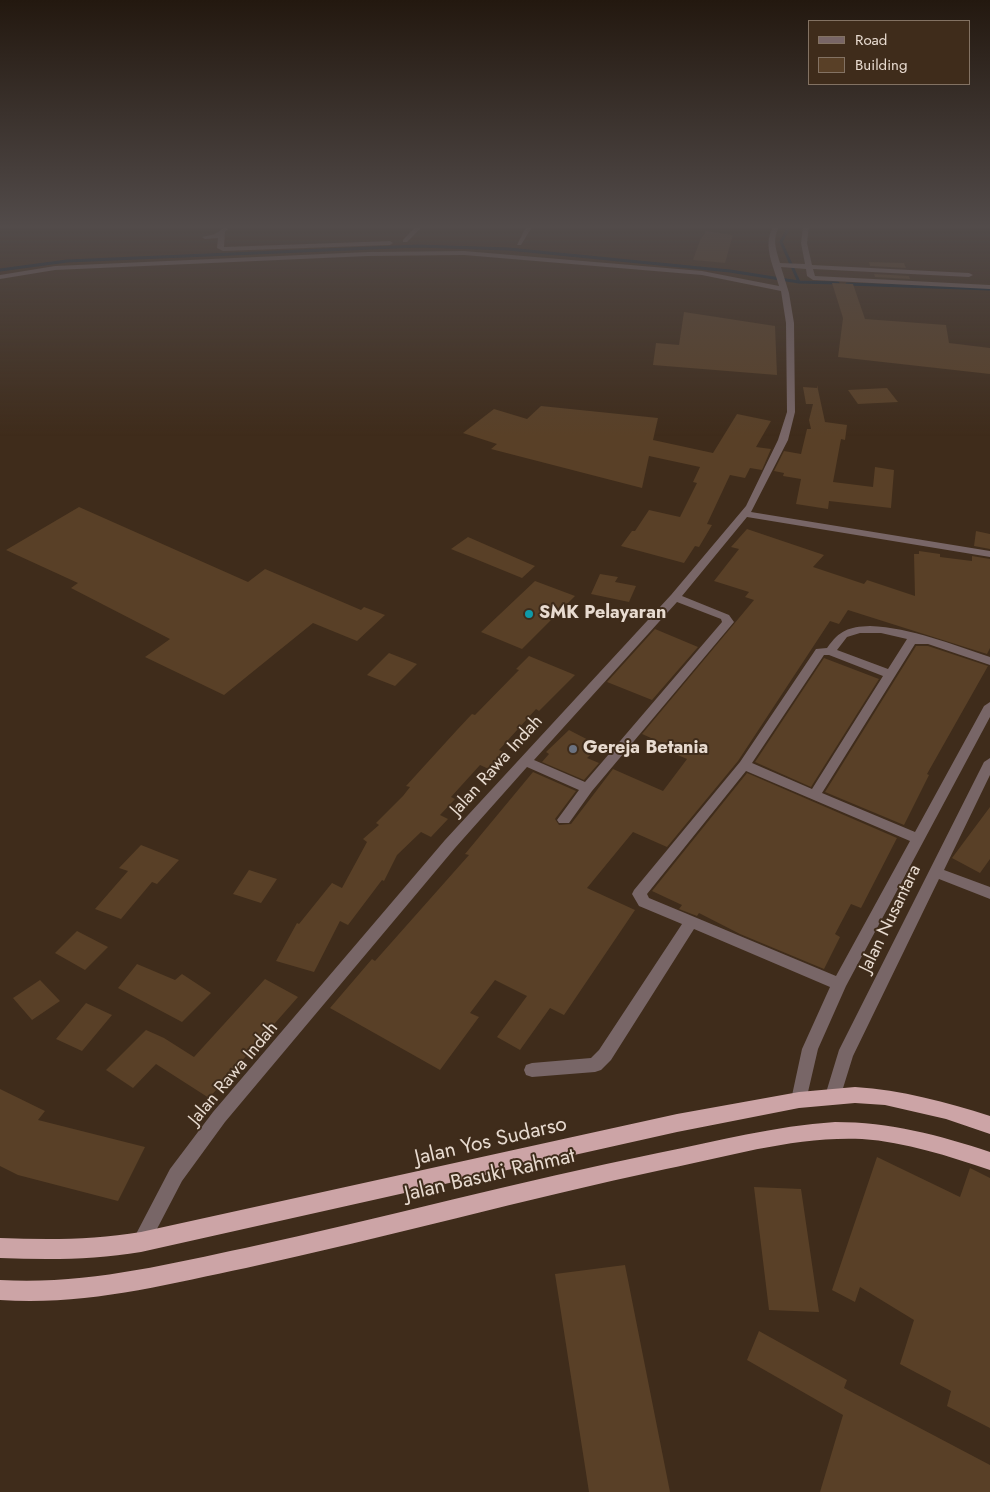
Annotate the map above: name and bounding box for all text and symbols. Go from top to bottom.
legend [808,20,970,85]
text: Road [855,29,887,51]
text: Building [855,54,907,76]
place label: SMK Pelayaran [539,603,666,625]
marker: SMK Pelayaran [523,608,535,620]
street label: Jalan Rawa Indah [446,711,548,821]
place label: Gereja Betania [583,738,708,760]
marker: Gereja Betania [567,743,579,755]
street label: Jalan Nusantara [856,862,926,976]
street label: Jalan Rawa Indah [185,1018,283,1130]
street label: Jalan Yos Sudarso [413,1112,569,1172]
street label: Jalan Basuki Rahmat [402,1144,578,1208]

